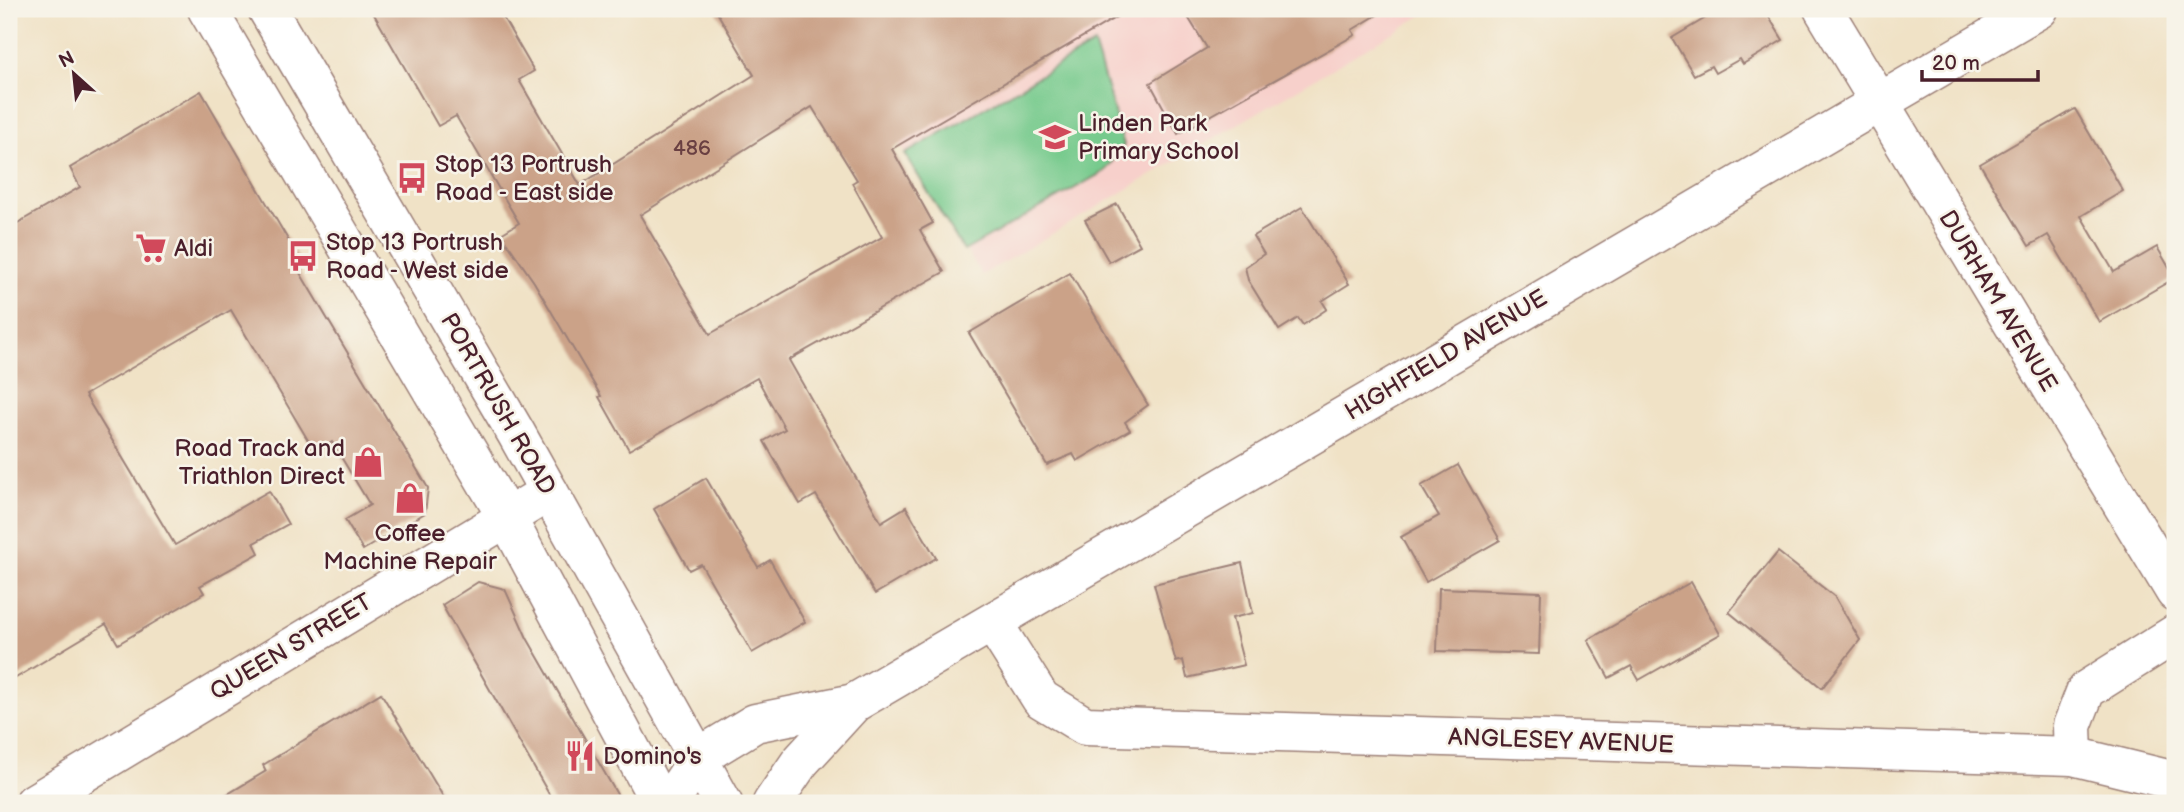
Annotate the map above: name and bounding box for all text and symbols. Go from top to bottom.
north arrow [38,38,108,108]
scale bar [1922,38,2037,82]
text: N [55,47,79,74]
text: 20 m [1932,51,1980,76]
place label: Linden Park Primary School [1078,109,1239,166]
school or university icon: Linden Park Primary School [1038,120,1072,154]
house number: 486 [673,136,711,161]
place label: Stop 13 Portrush Road - East side [435,150,613,207]
bus stop icon: Stop 13 Portrush Road - East side [395,161,429,195]
street label: DURHAM AVENUE [1932,205,2064,397]
place label: Stop 13 Portrush Road - West side [326,228,509,285]
supermarket icon: Aldi [134,231,168,265]
place label: Aldi [174,234,213,263]
bus stop icon: Stop 13 Portrush Road - West side [286,239,320,273]
street label: HIGHFIELD AVENUE [1340,283,1552,427]
street label: PORTRUSH ROAD [434,308,562,500]
place label: Road Track and Triathlon Direct [174,434,346,491]
shop icon: Road Track and Triathlon Direct [351,445,385,479]
shop icon: Coffee Machine Repair [393,481,427,515]
place label: Coffee Machine Repair [323,519,497,576]
street label: QUEEN STREET [205,587,378,707]
street label: ANGLESEY AVENUE [1448,723,1674,759]
restaurant icon: Domino's [563,739,597,773]
place label: Domino's [603,742,702,771]

